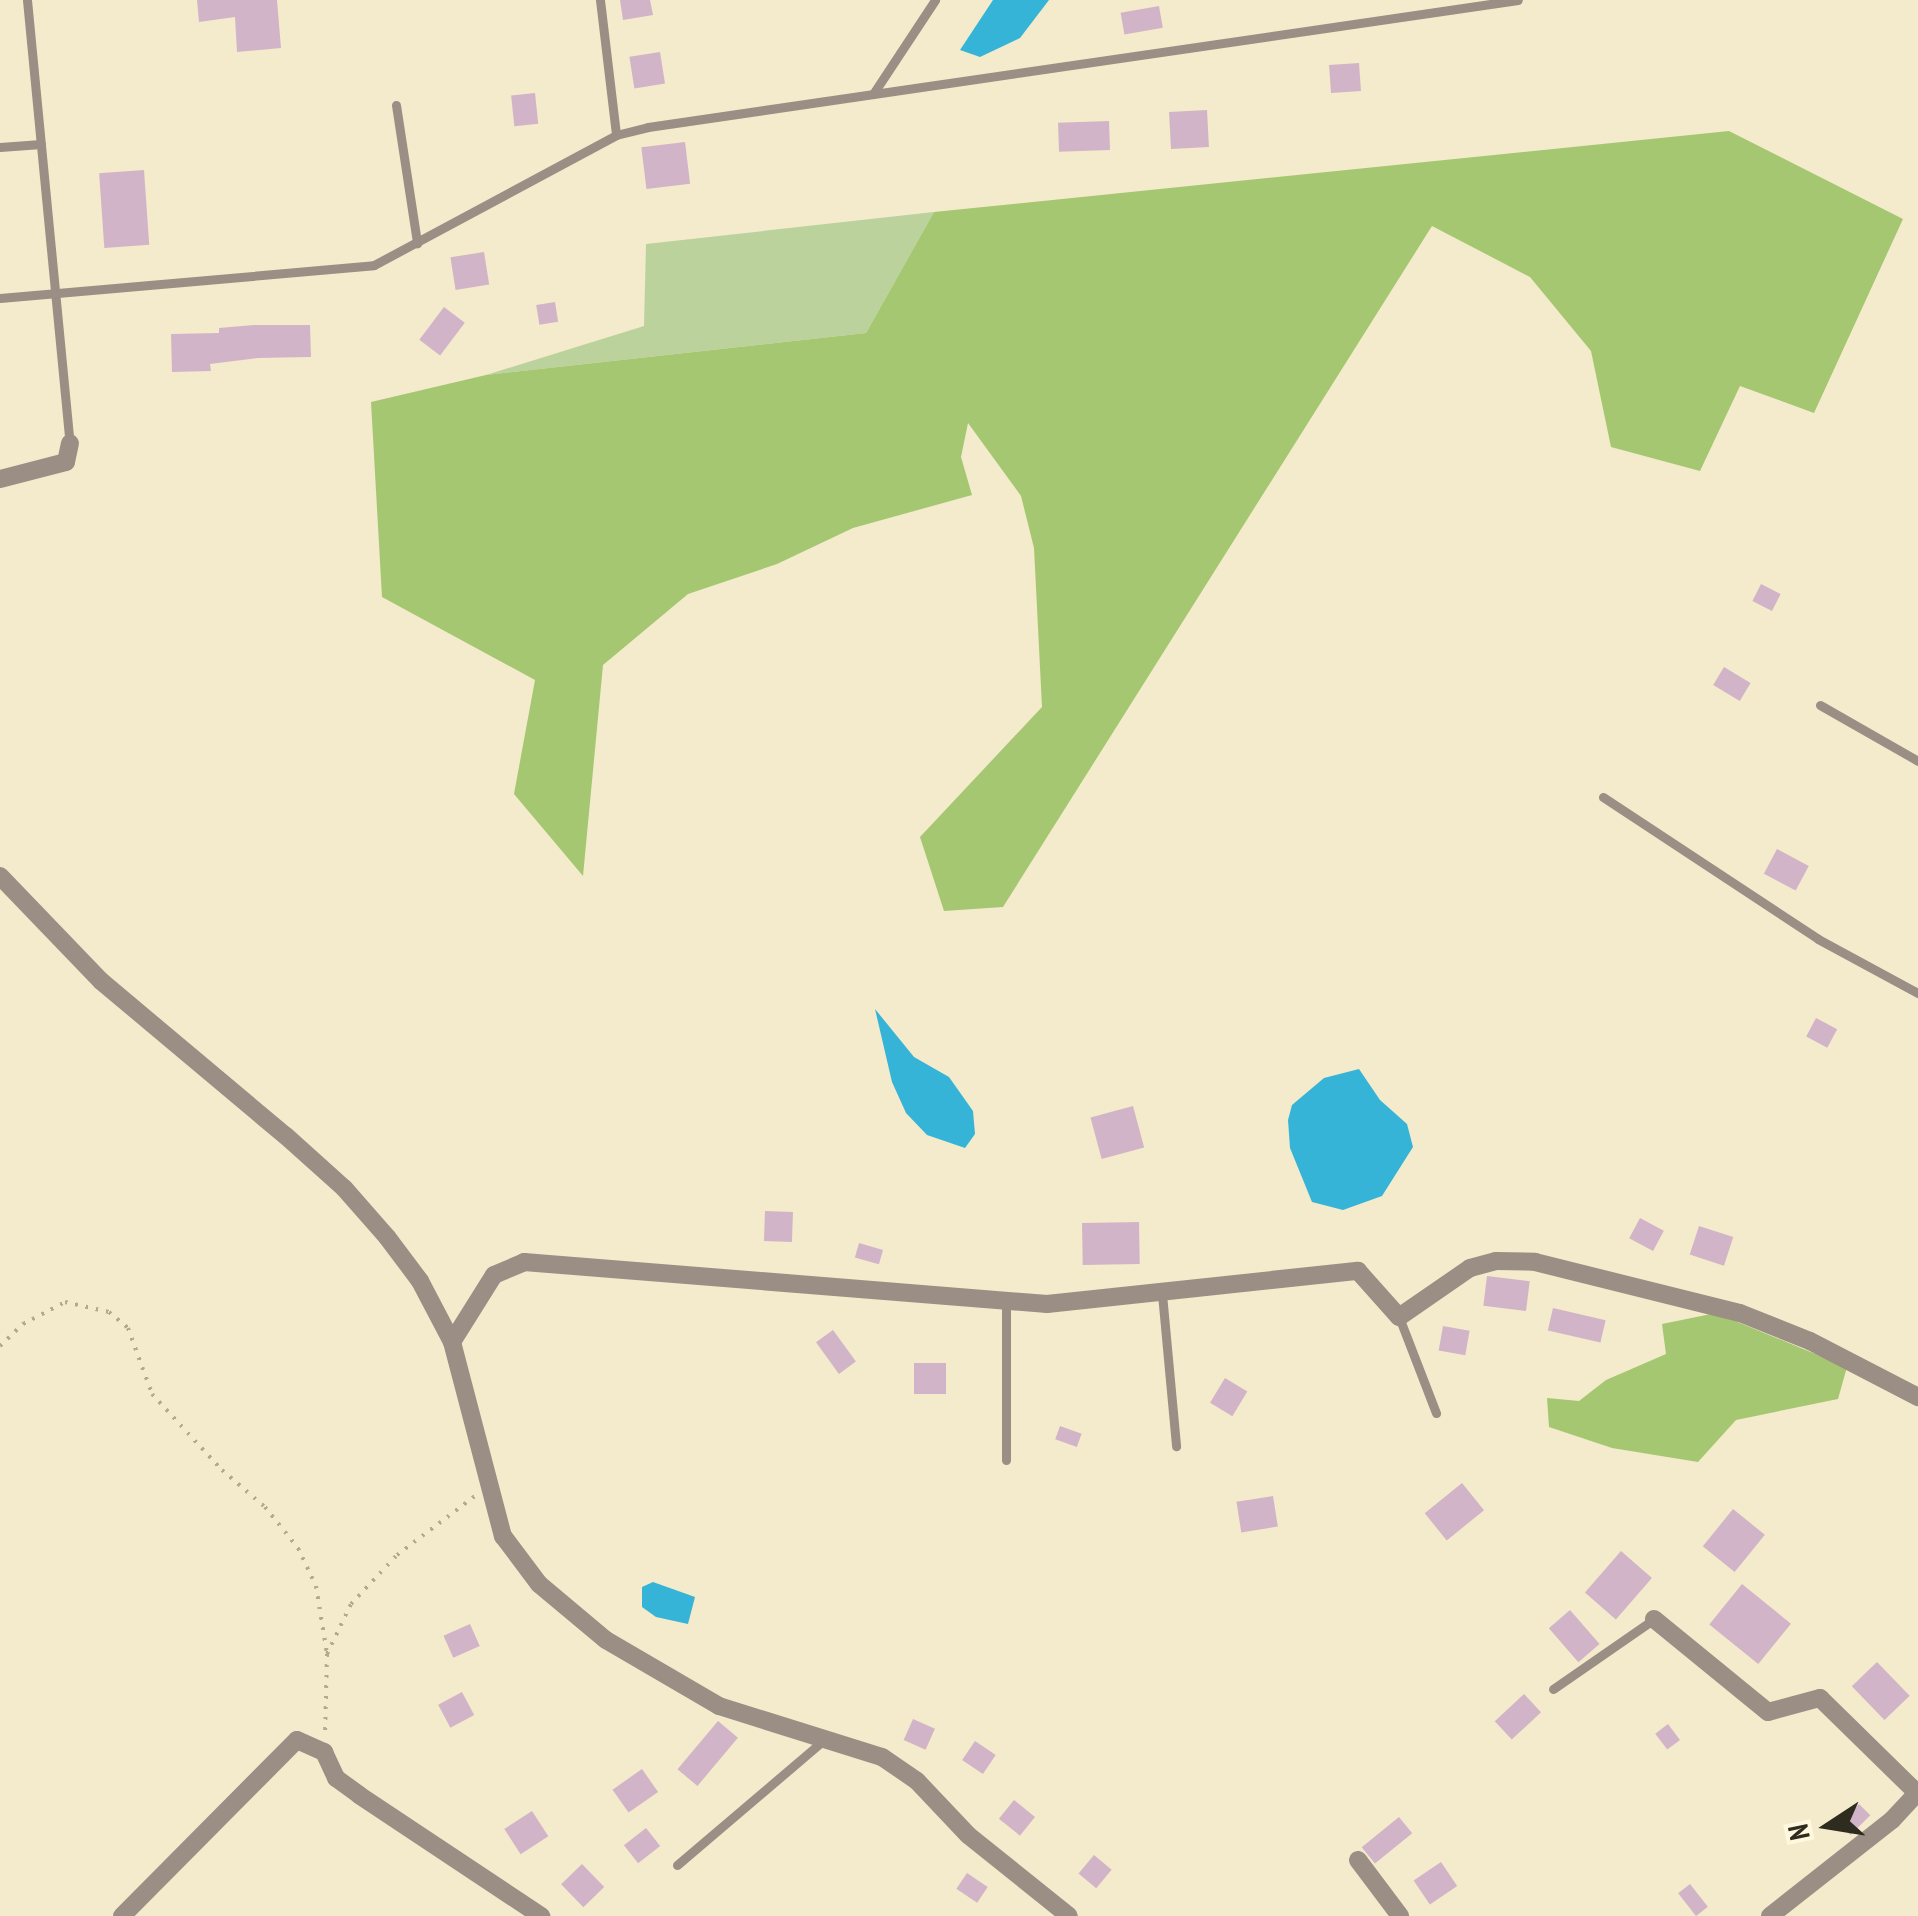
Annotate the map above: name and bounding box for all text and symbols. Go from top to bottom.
north arrow [1778,1776,1878,1876]
text: N [1778,1821,1818,1844]

